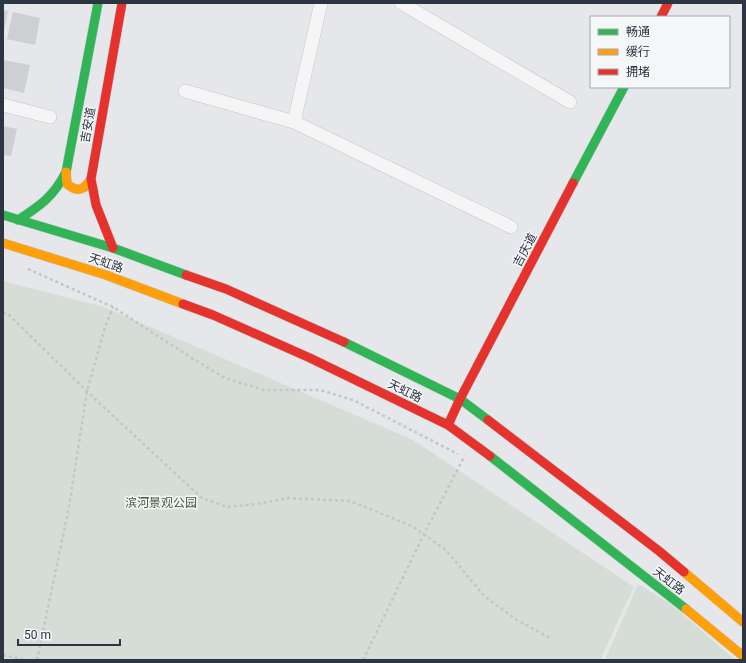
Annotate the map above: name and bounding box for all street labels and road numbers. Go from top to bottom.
street label: 吉安道 [78,106,98,144]
street label: 吉庆道 [510,231,540,269]
street label: 天虹路 [87,251,125,275]
street label: 天虹路 [386,377,424,405]
street label: 天虹路 [651,564,687,598]

